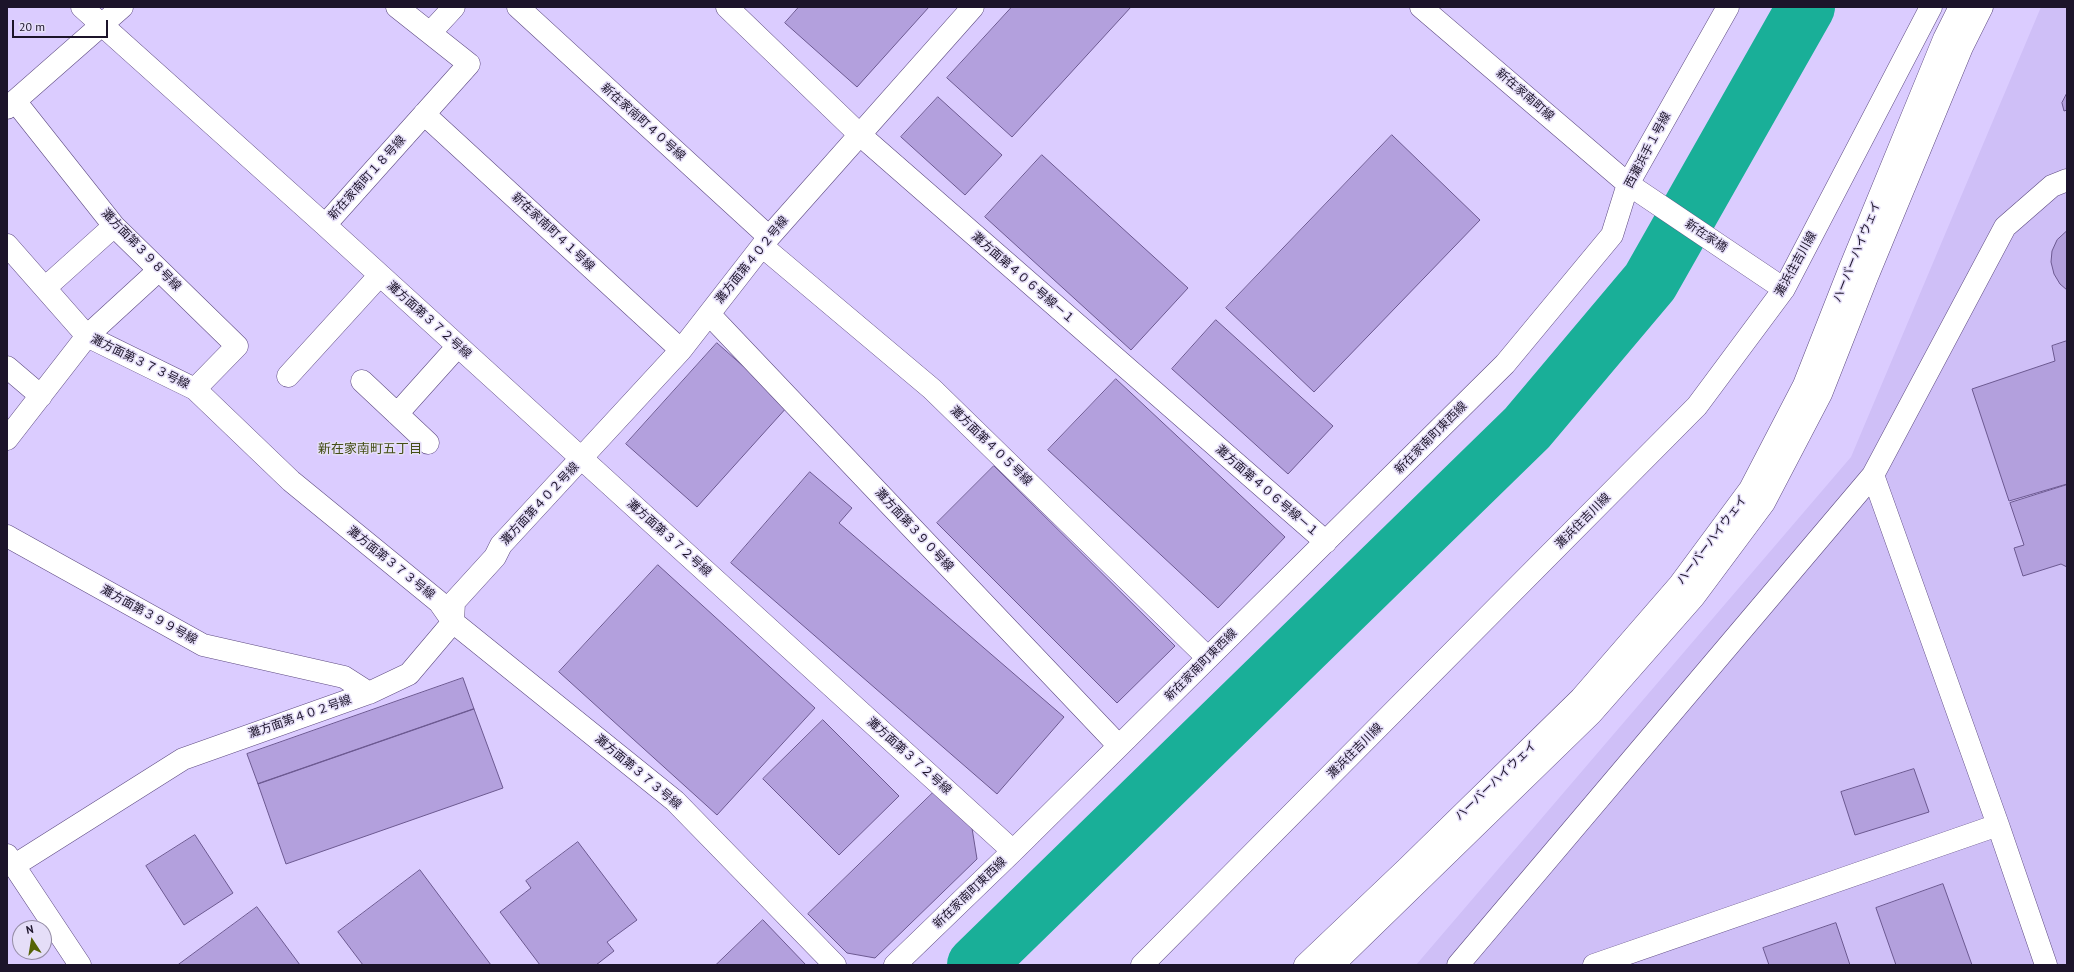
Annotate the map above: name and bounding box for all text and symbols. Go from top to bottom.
scale bar [14,12,110,38]
text: 20 m [19,19,45,34]
street label: 新在家南町線 [1493,66,1557,124]
street label: 新在家南町４０号線 [598,81,688,163]
street label: 西灘浜手１号線 [1622,110,1674,190]
street label: 新在家南町１８号線 [326,133,408,223]
street label: 新在家南町４１号線 [509,190,597,274]
street label: ハーバーハイウェイ [1830,199,1884,305]
street label: 灘方面第３９８号線 [98,206,184,294]
street label: 灘方面第４０２号線 [712,214,792,306]
street label: 新在家橋 [1682,217,1730,255]
street label: 灘方面第４０６号線－１ [968,229,1078,327]
street label: 灘浜住吉川線 [1772,229,1820,299]
street label: 灘方面第３７２号線 [384,279,474,361]
street label: 灘方面第３７３号線 [88,332,192,392]
street label: 新在家南町東西線 [1392,399,1470,477]
street label: 灘方面第４０５号線 [947,403,1035,489]
district label: 新在家南町五丁目 [318,441,422,457]
street label: 灘方面第４０６号線－１ [1212,442,1322,540]
street label: 灘方面第４０２号線 [498,460,582,548]
street label: 灘方面第３９０号線 [872,486,956,574]
street label: 灘浜住吉川線 [1552,490,1614,552]
street label: ハーバーハイウェイ [1674,493,1750,587]
street label: 灘方面第３７２号線 [624,497,714,579]
street label: 灘方面第３７３号線 [345,523,437,603]
street label: 灘方面第３９９号線 [98,583,200,647]
street label: 新在家南町東西線 [1162,626,1240,704]
street label: 灘方面第４０２号線 [247,693,353,741]
street label: 灘方面第３７２号線 [864,715,954,797]
street label: 灘浜住吉川線 [1324,720,1386,782]
street label: 灘方面第３７３号線 [592,732,684,812]
street label: ハーバーハイウェイ [1452,738,1540,824]
street label: 新在家南町東西線 [930,854,1010,932]
north arrow [12,920,52,960]
text: N [25,922,35,937]

